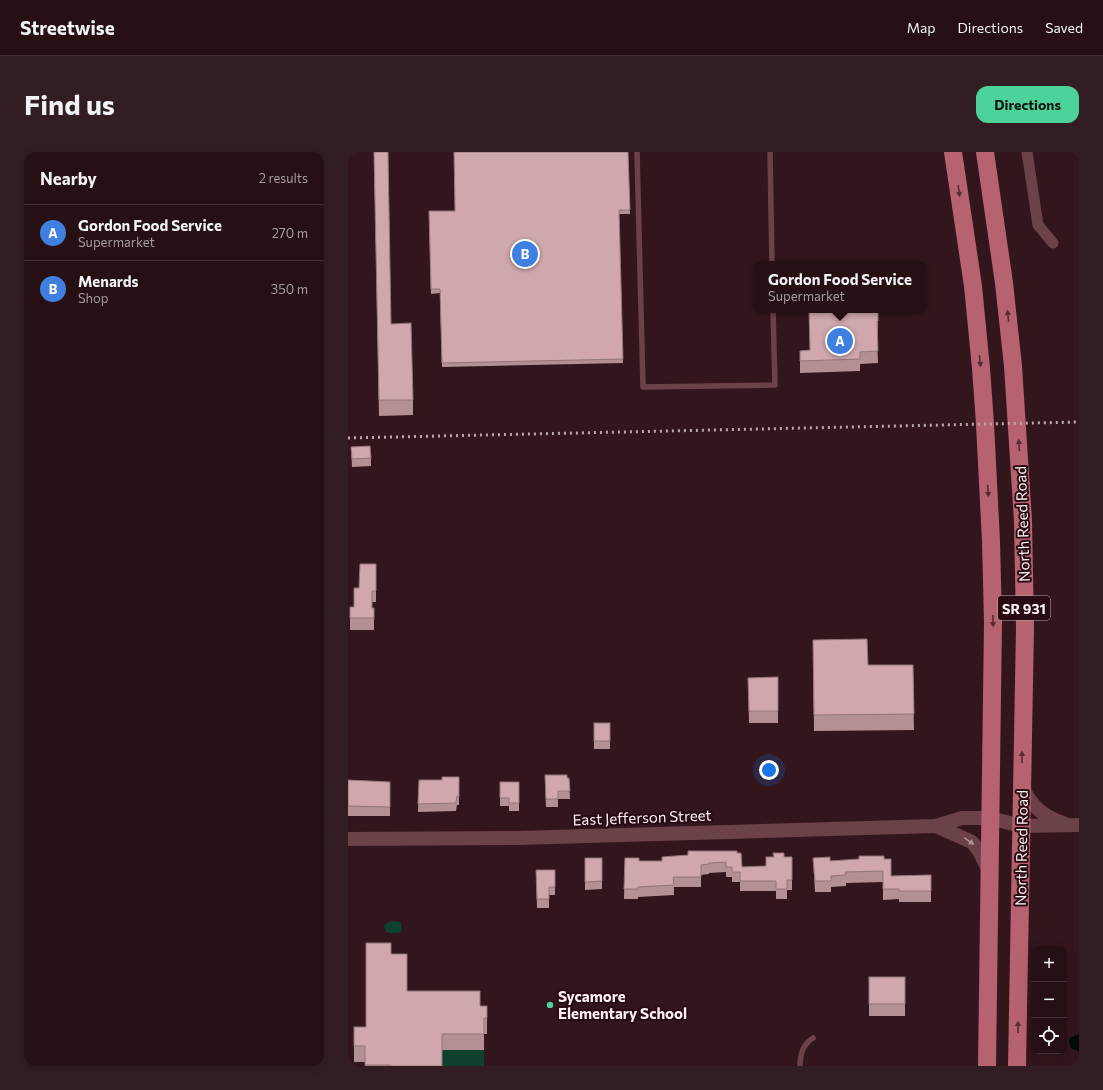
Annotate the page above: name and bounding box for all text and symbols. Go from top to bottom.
text: Streetwise [20,16,115,39]
text: Map [907,19,936,36]
text: Directions [958,19,1023,36]
text: Saved [1045,19,1083,36]
button: Directions [976,86,1079,123]
text: Find us [24,87,115,121]
text: Nearby [40,168,97,189]
text: 2 results [259,170,308,186]
one-way arrow [956,185,962,197]
text: Gordon Food Service [78,216,222,234]
text: A [48,225,58,241]
text: 270 m [272,225,308,241]
text: Supermarket [78,234,155,250]
pin: B [512,239,538,269]
popup [754,261,926,313]
text: Gordon Food Service [768,270,912,288]
text: Menards [78,272,139,290]
text: B [49,281,57,297]
text: 350 m [271,281,308,297]
text: Supermarket [768,288,845,304]
text: Shop [78,290,109,306]
one-way arrow [1004,310,1011,322]
pin: A [827,326,853,356]
one-way arrow [977,355,984,367]
one-way arrow [1015,439,1022,451]
street label: North Reed Road [1011,466,1033,582]
one-way arrow [985,485,992,497]
road number: SR 931 [998,596,1050,620]
one-way arrow [990,615,996,628]
one-way arrow [1019,750,1025,763]
your location [759,760,779,780]
street label: North Reed Road [1011,790,1031,906]
street label: East Jefferson Street [572,806,712,828]
one-way arrow [963,837,974,845]
map controls [1031,946,1067,1054]
button: + [1031,946,1067,982]
button: − [1031,982,1067,1018]
place label: Sycamore Elementary School [558,987,687,1022]
marker: Sycamore Elementary School [545,1000,555,1010]
button: locate [1031,1018,1067,1054]
one-way arrow [1015,1020,1021,1033]

